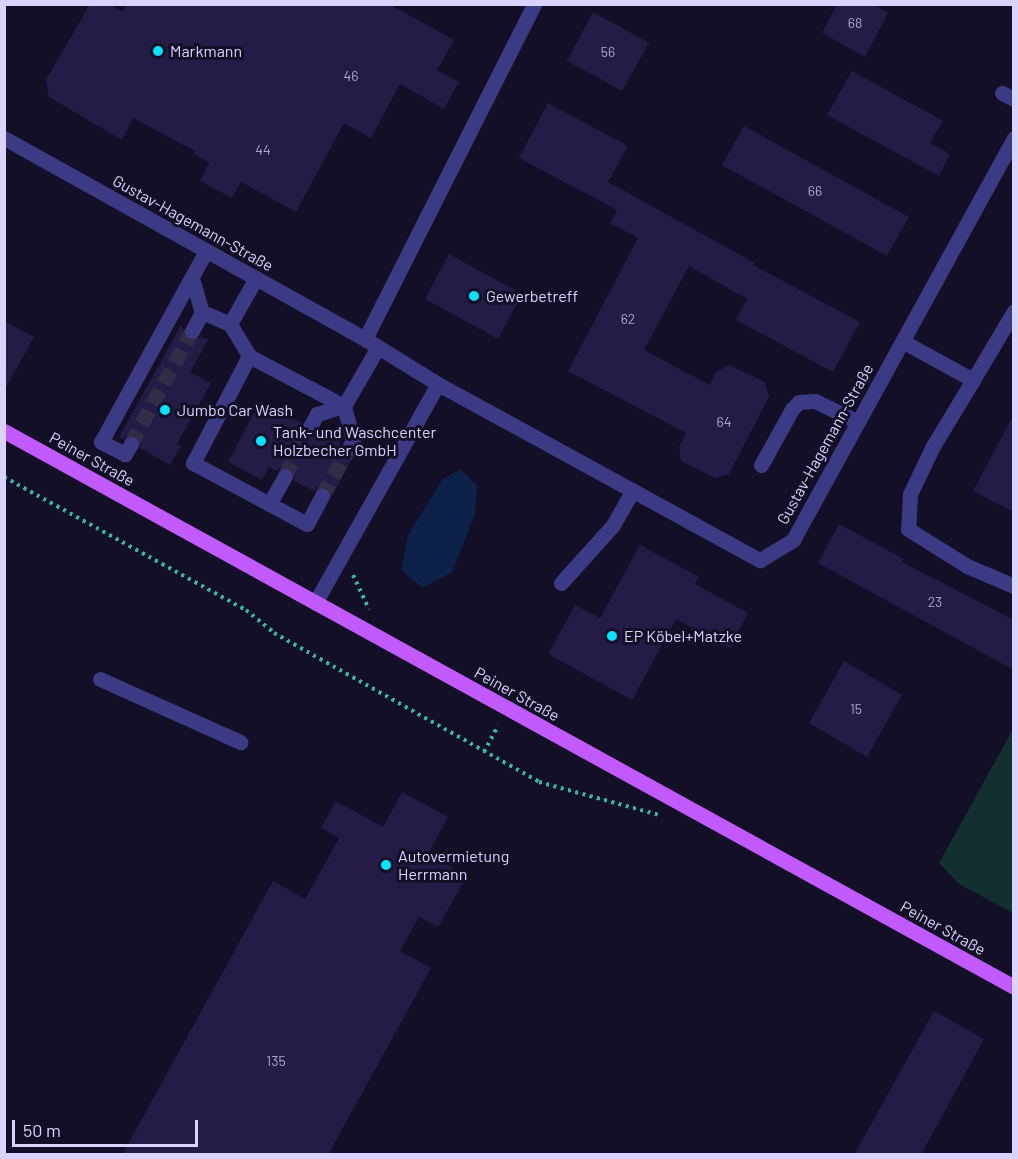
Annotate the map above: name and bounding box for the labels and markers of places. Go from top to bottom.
place label: Markmann [170,41,242,61]
marker: Markmann [151,44,165,58]
place label: Gewerbetreff [486,286,578,306]
marker: Gewerbetreff [467,289,481,303]
place label: Jumbo Car Wash [177,400,293,420]
marker: Jumbo Car Wash [158,403,172,417]
place label: Tank- und Waschcenter Holzbecher GmbH [273,422,436,460]
marker: Tank- und Waschcenter Holzbecher GmbH [254,434,268,448]
place label: EP Köbel+Matzke [624,626,742,646]
marker: EP Köbel+Matzke [605,629,619,643]
place label: Autovermietung Herrmann [398,846,509,884]
marker: Autovermietung Herrmann [379,858,393,872]

